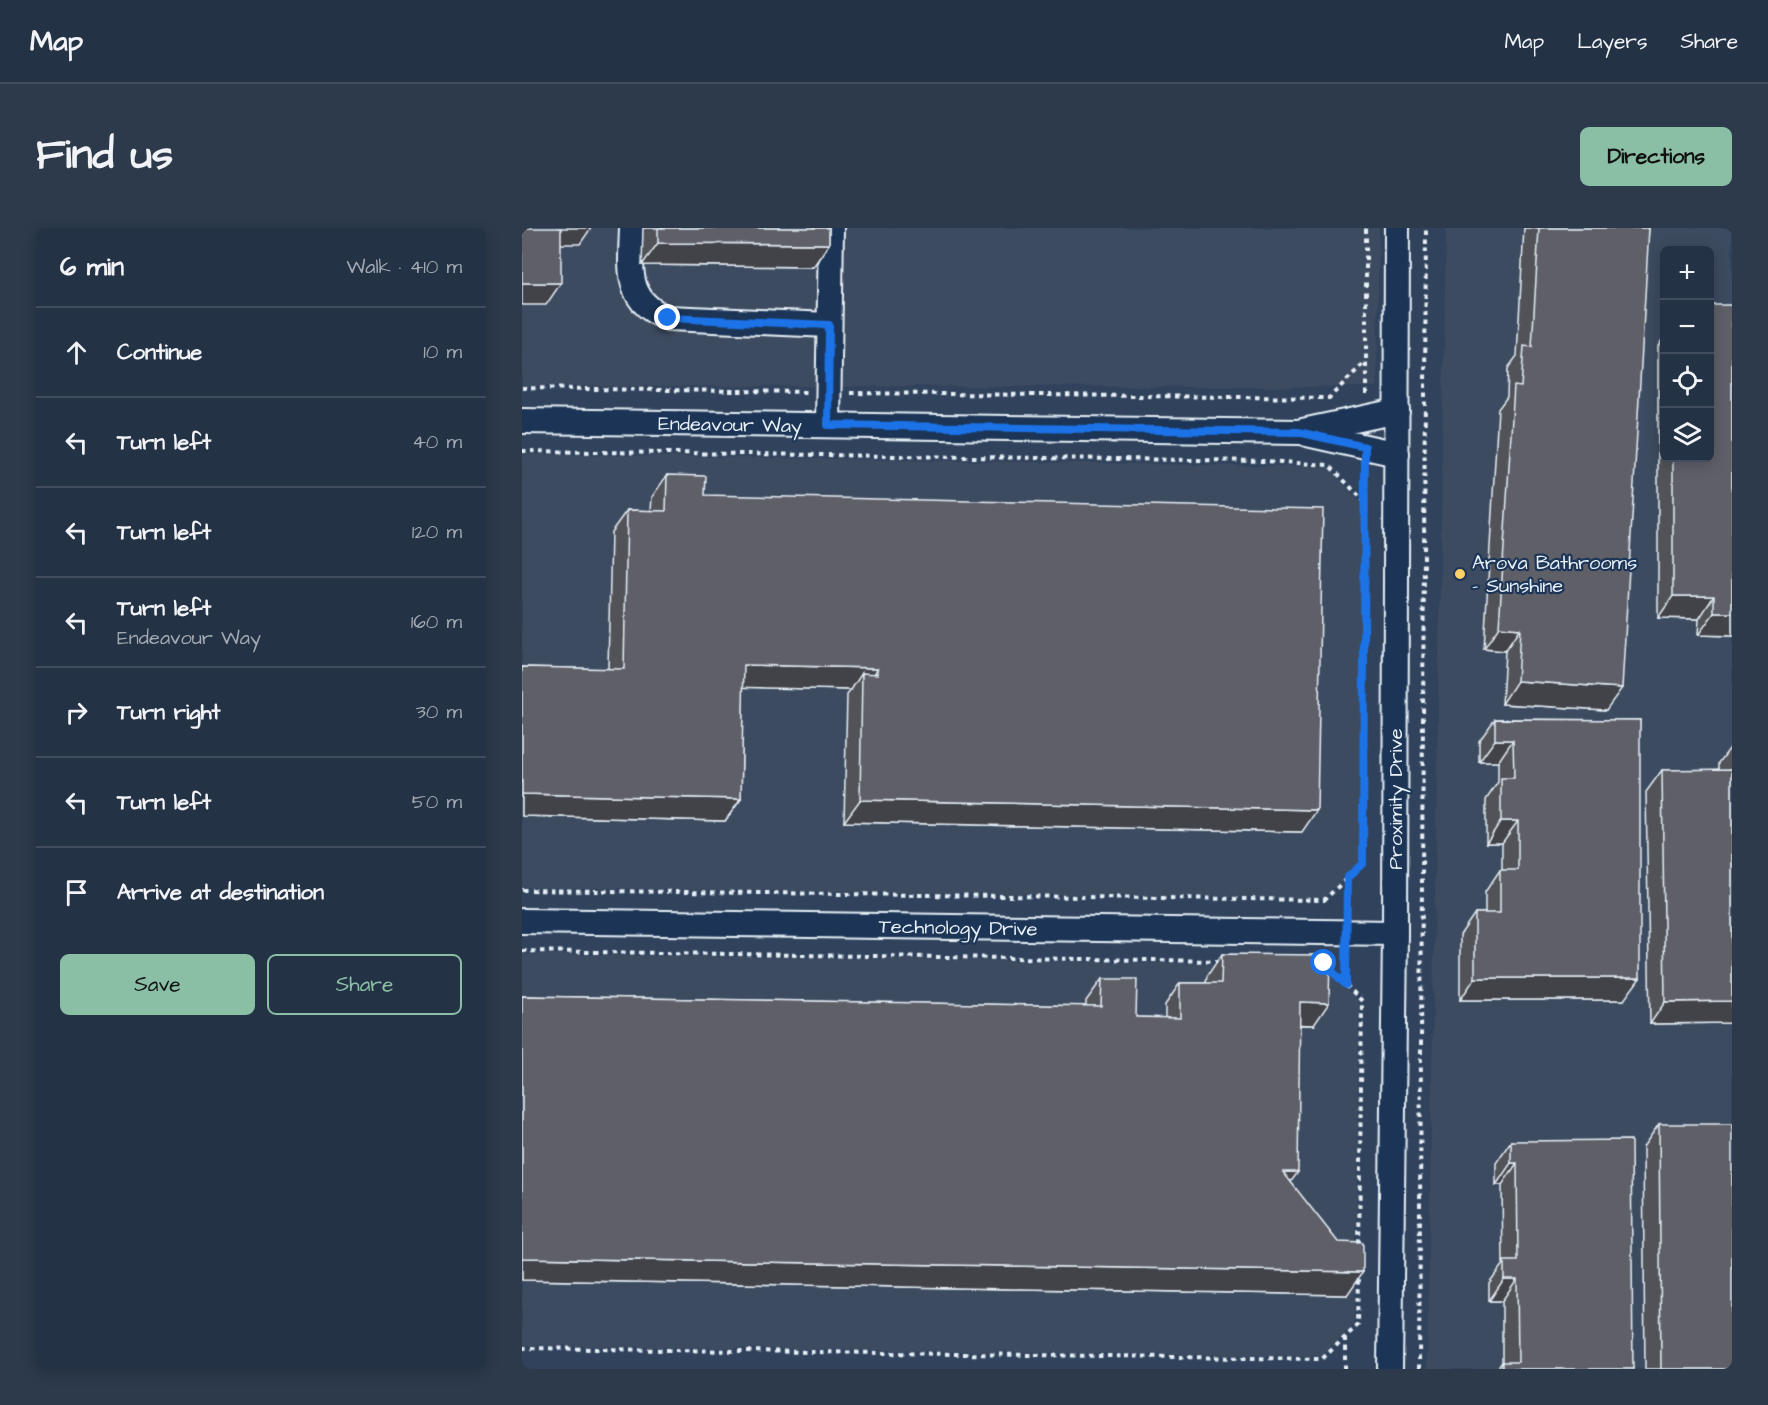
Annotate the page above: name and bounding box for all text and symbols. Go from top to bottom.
text: Map [30,22,83,61]
text: Map [1504,27,1544,56]
text: Layers [1577,27,1647,56]
text: Share [1680,27,1738,56]
text: Find us [36,127,173,185]
button: Directions [1580,127,1732,186]
map controls [1660,246,1714,462]
button: + [1660,246,1714,300]
text: 6 min [60,249,124,285]
text: Walk · 410 m [346,253,462,281]
button: − [1660,300,1714,354]
route end [654,304,680,330]
icon: ahead [60,336,93,369]
text: Continue [117,337,202,368]
text: 10 m [423,338,462,366]
button: locate [1660,354,1714,408]
button: layers [1660,408,1714,462]
street label: Endeavour Way [658,410,802,441]
icon: left [60,426,93,459]
text: Turn left [117,427,211,458]
text: 40 m [412,428,462,456]
icon: left [60,516,93,549]
text: Turn left [117,517,211,548]
text: 120 m [412,518,462,546]
place label: Arova Bathrooms - Sunshine [1472,549,1637,600]
marker: Arova Bathrooms - Sunshine [1453,567,1467,581]
text: Turn left [117,593,211,624]
icon: left [60,606,93,639]
text: 160 m [411,608,462,636]
text: Endeavour Way [117,624,261,652]
icon: right [60,696,93,729]
text: Turn right [117,697,220,728]
text: 30 m [416,698,462,726]
street label: Proximity Drive [1382,728,1411,870]
icon: left [60,786,93,819]
text: Turn left [117,787,211,818]
text: 50 m [412,788,462,816]
icon: arrive [60,876,93,909]
text: Arrive at destination [117,877,324,908]
street label: Technology Drive [878,913,1038,944]
route start [1310,949,1336,975]
button: Save [60,954,255,1015]
button: Share [267,954,462,1015]

